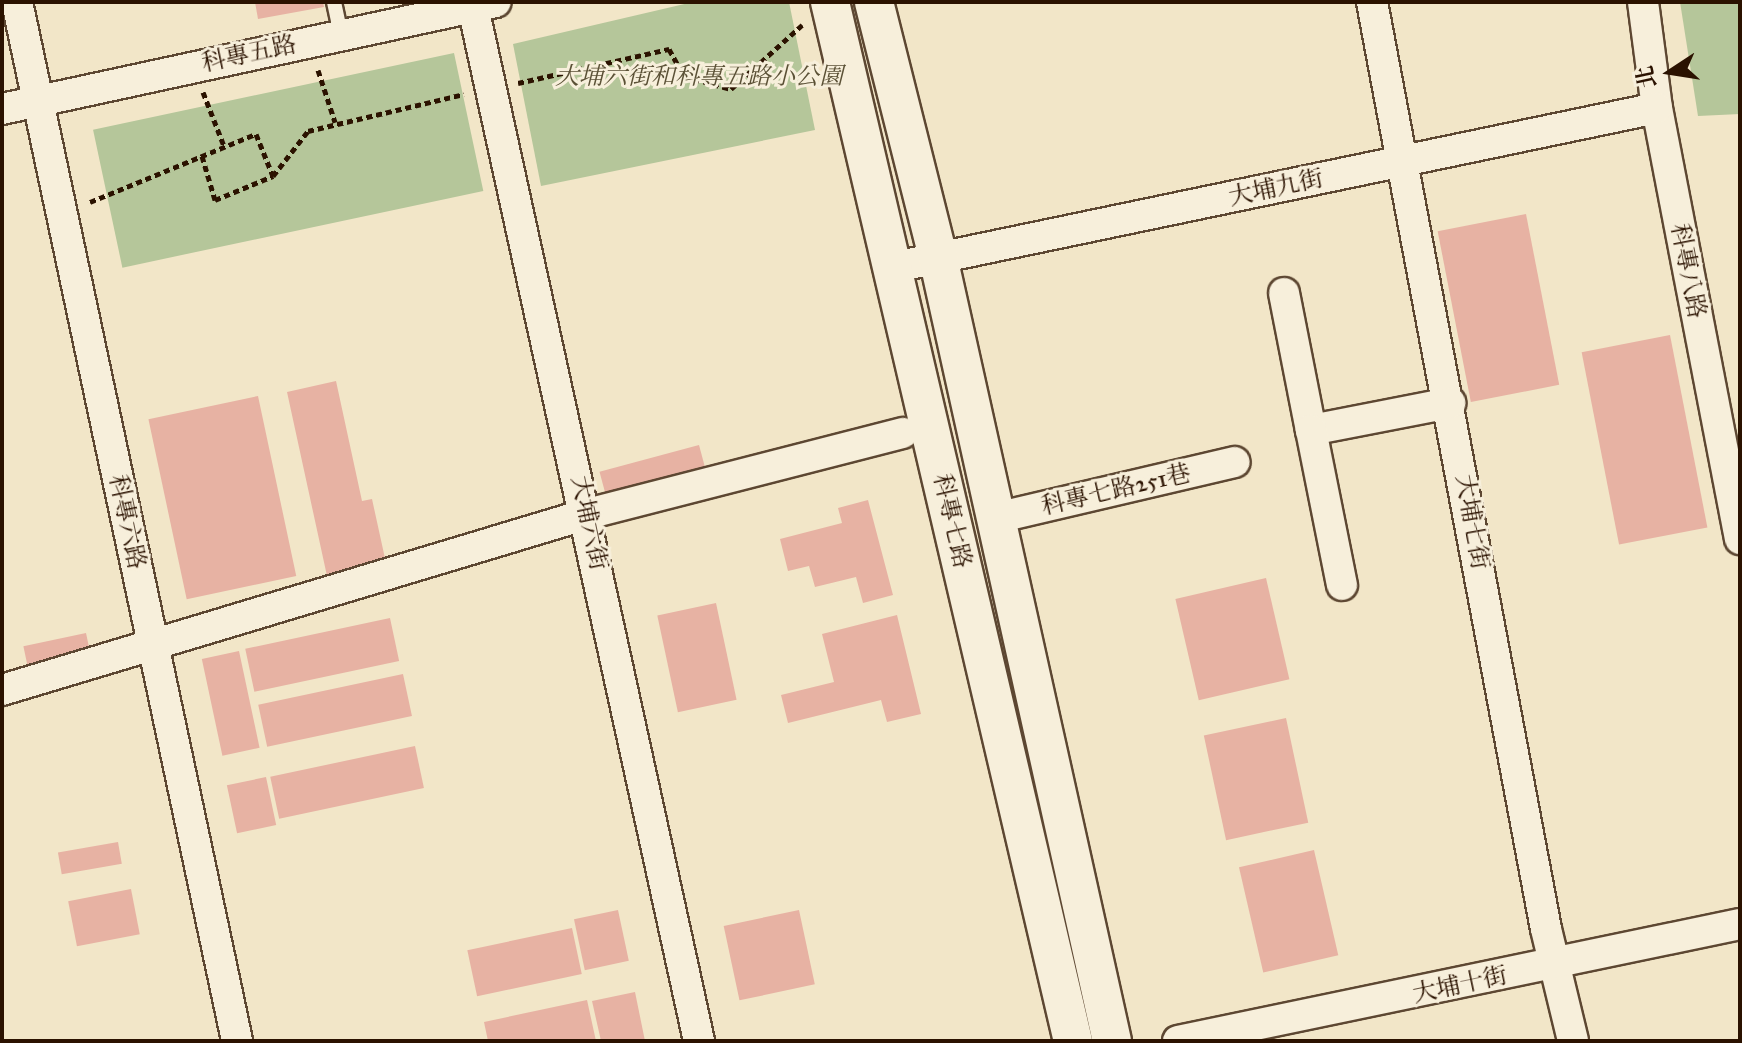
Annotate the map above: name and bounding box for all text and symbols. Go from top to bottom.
street label: 科專五路 [199,30,299,78]
north arrow [1630,32,1710,112]
park label: 大埔六街和科專五路小公園 [555,63,843,91]
text: 北 [1631,64,1662,91]
street label: 大埔九街 [1226,164,1326,212]
street label: 科專八路 [1665,221,1711,321]
street label: 科專七路251巷 [1039,459,1193,521]
street label: 科專七路 [927,471,977,571]
street label: 科專六路 [103,472,151,572]
street label: 大埔七街 [1449,472,1495,572]
street label: 大埔六街 [565,473,613,573]
street label: 大埔十街 [1410,961,1510,1009]

